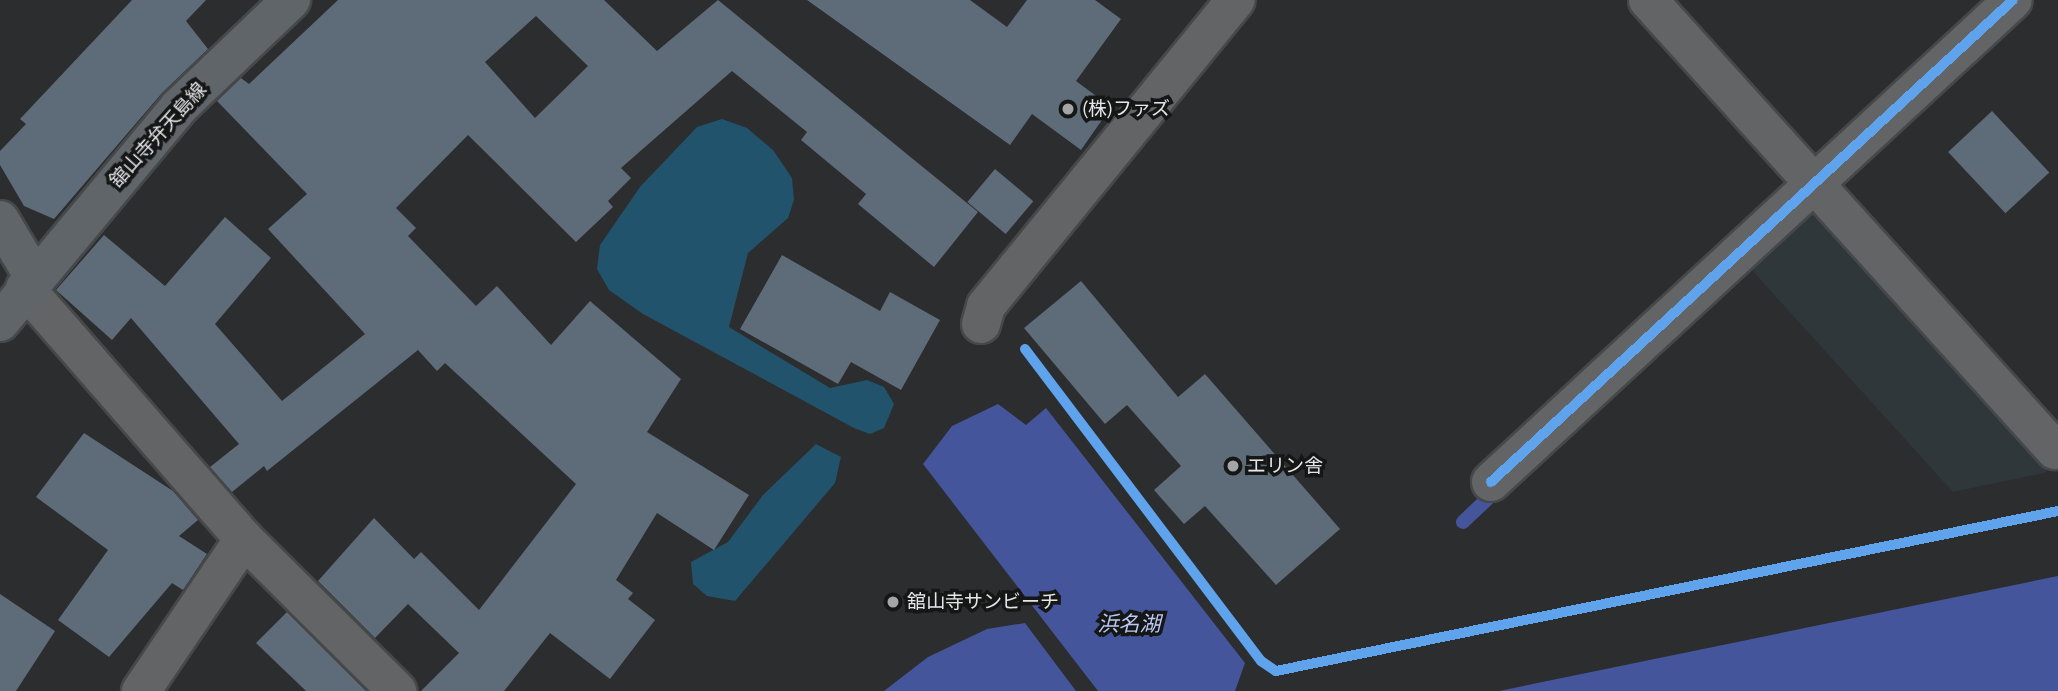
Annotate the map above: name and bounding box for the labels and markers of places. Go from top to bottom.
place label: (株)ファズ [1082,98,1170,120]
marker: (株)ファズ [1060,101,1076,117]
place label: エリン舎 [1247,455,1323,477]
marker: エリン舎 [1225,458,1241,474]
place label: 舘山寺サンビーチ [907,591,1059,613]
marker: 舘山寺サンビーチ [885,594,901,610]

